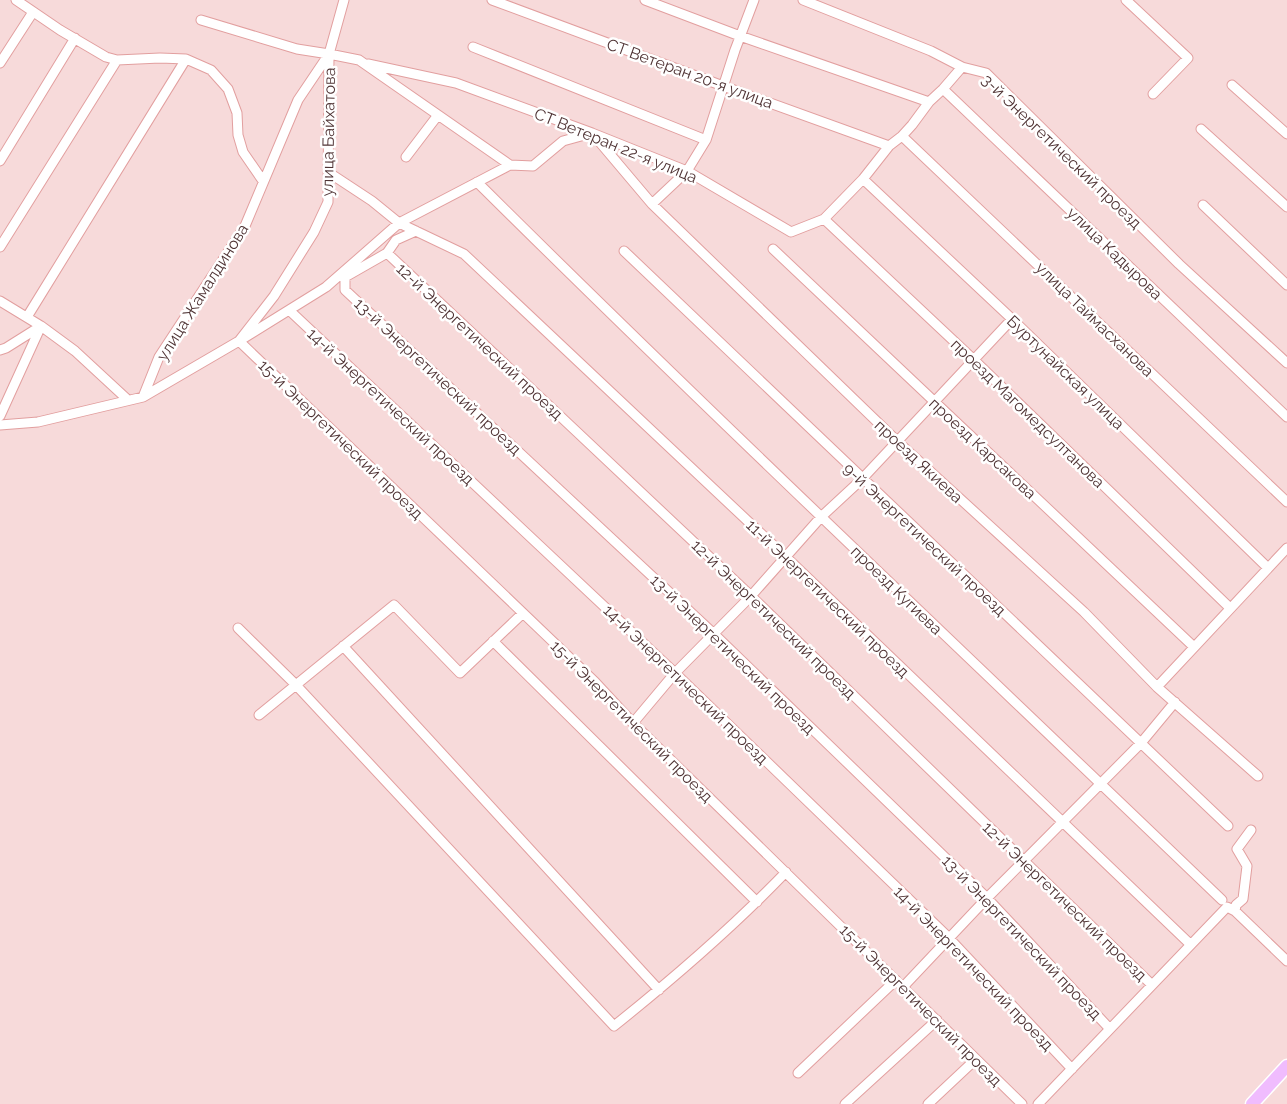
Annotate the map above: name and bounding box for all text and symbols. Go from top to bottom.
street label: СТ Ветеран 20-я улица [604,35,776,112]
street label: улица Байхатова [318,67,339,197]
street label: 3-й Энергетический проезд [978,70,1145,233]
street label: СТ Ветеран 22-я улица [532,104,700,187]
street label: улица Кадырова [1063,203,1166,304]
street label: улица Жамалдинова [153,220,252,364]
street label: улица Таймасханова [1032,258,1158,381]
street label: 12-й Энергетический проезд [392,259,567,424]
street label: 13-й Энергетический проезд [350,294,525,459]
street label: Буртунайская улица [1003,311,1128,433]
street label: 14-й Энергетический проезд [303,324,478,489]
street label: проезд Магомедсултанова [947,335,1108,492]
street label: 15-й Энергетический проезд [255,356,427,523]
street label: проезд Карсакова [925,394,1040,503]
street label: проезд Якиева [871,416,967,507]
street label: 9-й Энергетический проезд [840,459,1010,620]
street label: 11-й Энергетический проезд [742,515,913,681]
street label: 12-й Энергетический проезд [688,536,860,703]
street label: проезд Кугиева [847,542,946,639]
street label: 13-й Энергетический проезд [647,571,819,738]
street label: 14-й Энергетический проезд [599,601,772,768]
street label: 15-й Энергетический проезд [547,636,717,806]
street label: 12-й Энергетический проезд [979,818,1151,985]
street label: 13-й Энергетический проезд [938,851,1105,1023]
street label: 14-й Энергетический проезд [890,882,1057,1055]
street label: 15-й Энергетический проезд [836,920,1006,1090]

